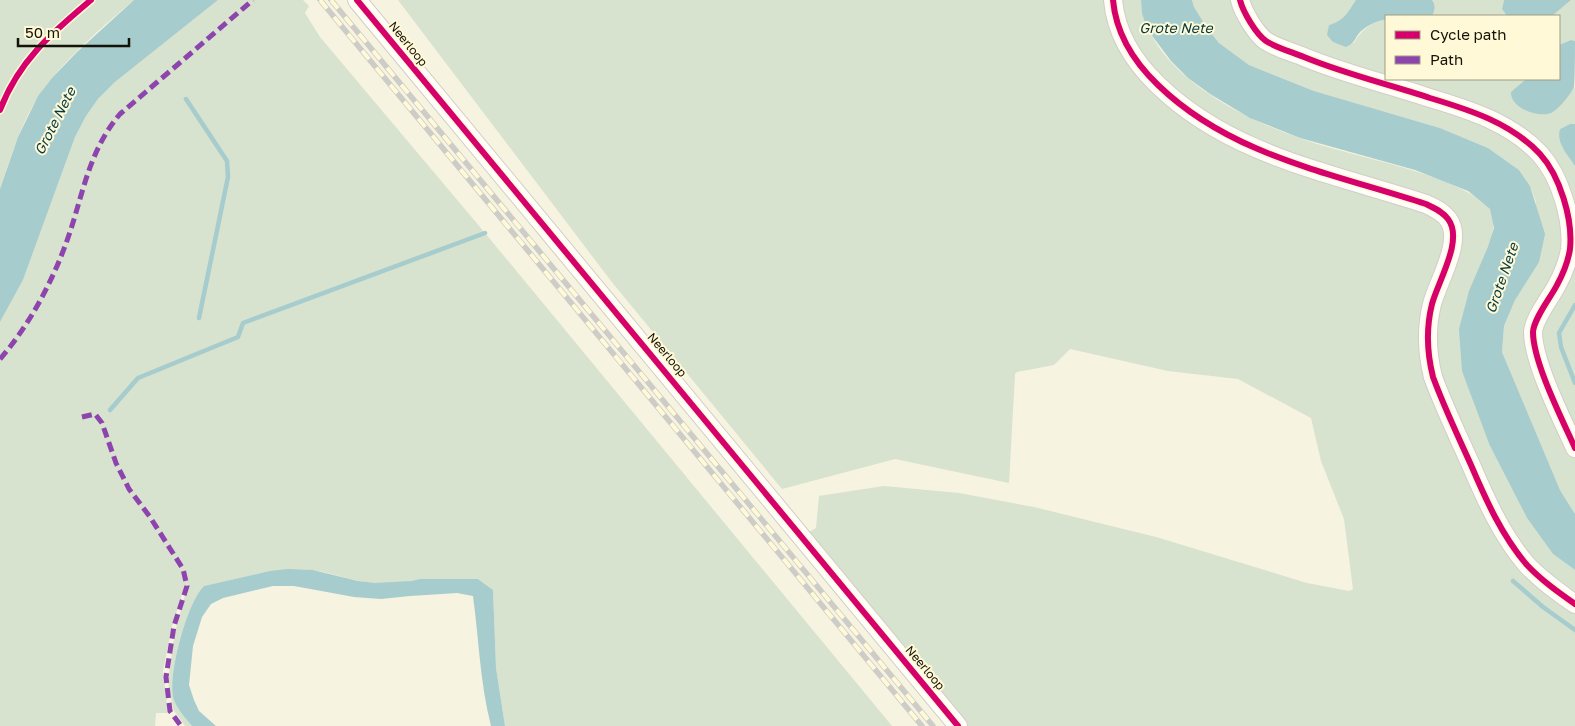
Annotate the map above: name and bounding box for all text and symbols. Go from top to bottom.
scale bar [18,15,129,47]
legend [1385,15,1560,80]
street label: Neerloop [386,18,431,69]
water label: Grote Nete [1139,19,1214,36]
text: 50 m [25,23,60,41]
text: Cycle path [1430,25,1506,43]
text: Path [1430,50,1463,68]
water label: Grote Nete [30,83,79,157]
water label: Grote Nete [1482,240,1522,315]
street label: Neerloop [645,329,690,380]
street label: Neerloop [903,642,948,693]

